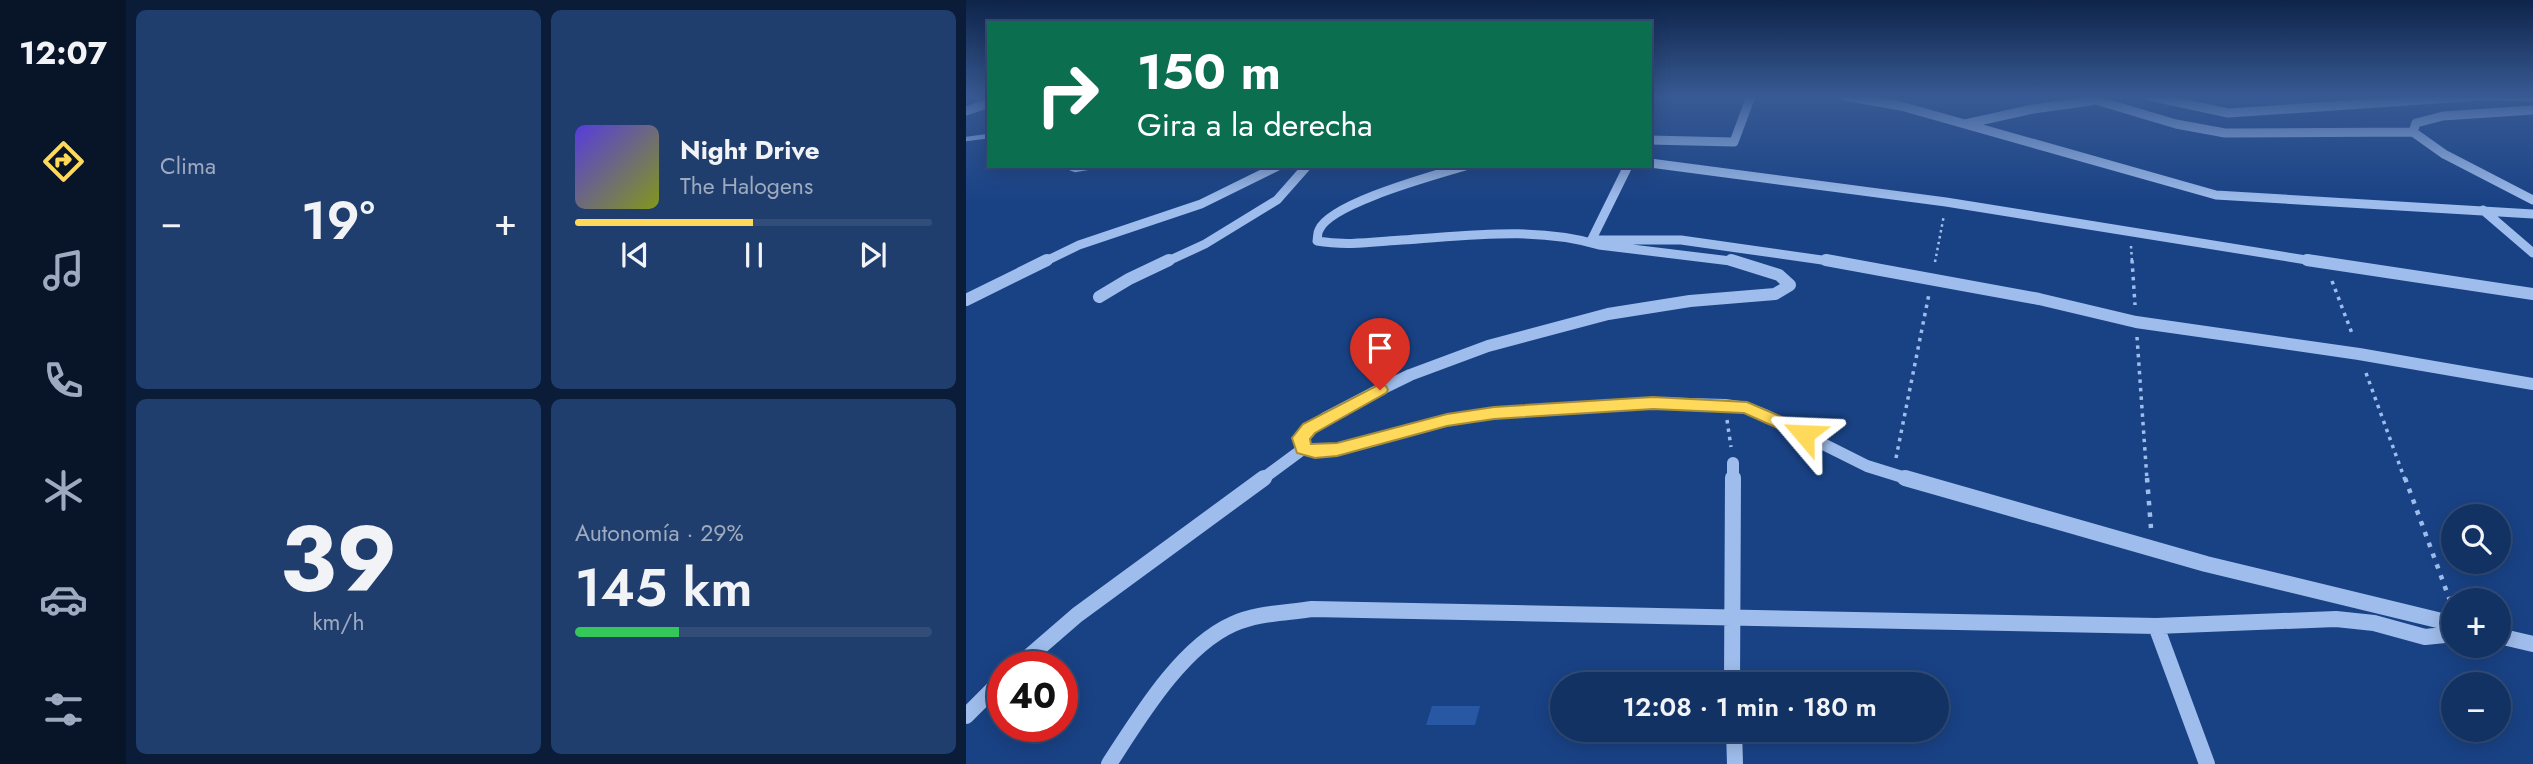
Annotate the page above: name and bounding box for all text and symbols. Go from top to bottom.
text: 12:07 [19,30,107,76]
text: 150 m [1137,37,1281,107]
icon: right [1022,49,1113,140]
text: Gira a la derecha [1137,102,1373,148]
text: Night Drive [680,131,820,169]
icon: directions [39,137,88,186]
text: Clima [160,149,216,183]
text: The Halogens [680,169,813,203]
text: 19° [301,183,375,259]
text: − [160,194,182,249]
text: + [494,194,517,249]
icon: previous [616,236,654,274]
icon: pause [735,236,773,274]
icon: next [854,236,892,274]
icon: music [39,246,88,295]
pin [1350,318,1410,390]
icon: arrive [1361,329,1399,367]
icon: phone [39,356,88,405]
position arrow [1767,397,1841,471]
icon: climate [39,466,88,515]
text: 39 [280,494,397,625]
map controls [2441,504,2511,742]
button: search [2441,504,2511,574]
text: Autonomía · 29% [575,516,744,550]
text: 145 km [575,550,753,626]
icon: car [39,575,88,624]
button: + [2441,588,2511,658]
text: km/h [313,605,364,639]
speed limit sign: 40 [987,651,1078,742]
button: − [2441,672,2511,742]
icon: filters [39,685,88,734]
text: 12:08 · 1 min · 180 m [1622,688,1877,726]

